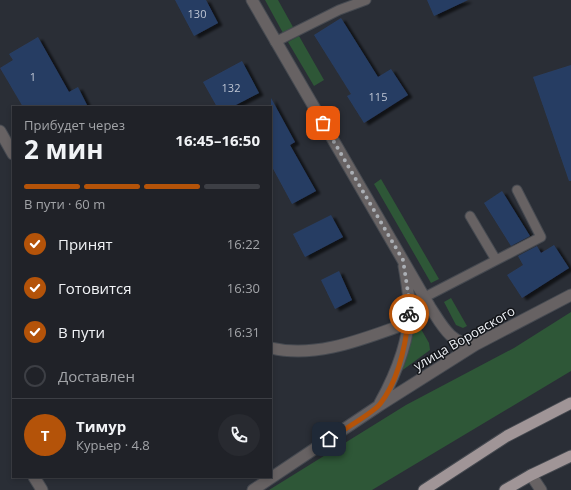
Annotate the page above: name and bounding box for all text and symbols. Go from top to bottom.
house number: 130 [188,6,206,21]
house number: 1 [30,69,36,84]
house number: 132 [222,80,240,95]
house number: 115 [369,89,387,104]
pin [306,106,340,140]
icon: bag [312,112,334,134]
text: Прибудет через [24,116,125,134]
text: 16:45–16:50 [175,130,260,150]
text: 2 мин [24,131,104,167]
text: В пути · 60 m [24,195,105,213]
icon: check [24,233,46,255]
text: Принят [58,234,113,254]
text: 16:22 [227,235,260,253]
icon: check [24,277,46,299]
text: Готовится [58,278,132,298]
text: 16:30 [227,279,260,297]
courier [389,294,429,334]
street label: улица Воровского [410,301,518,374]
icon: bike [398,303,420,325]
icon: check [24,321,46,343]
text: В пути [58,322,105,342]
text: 16:31 [227,323,260,341]
text: Доставлен [58,366,135,386]
button: phone [218,414,260,456]
text: Тимур [76,416,126,436]
pin [312,422,346,456]
text: Т [41,425,49,445]
icon: home [318,428,340,450]
text: Курьер · 4.8 [76,436,150,454]

